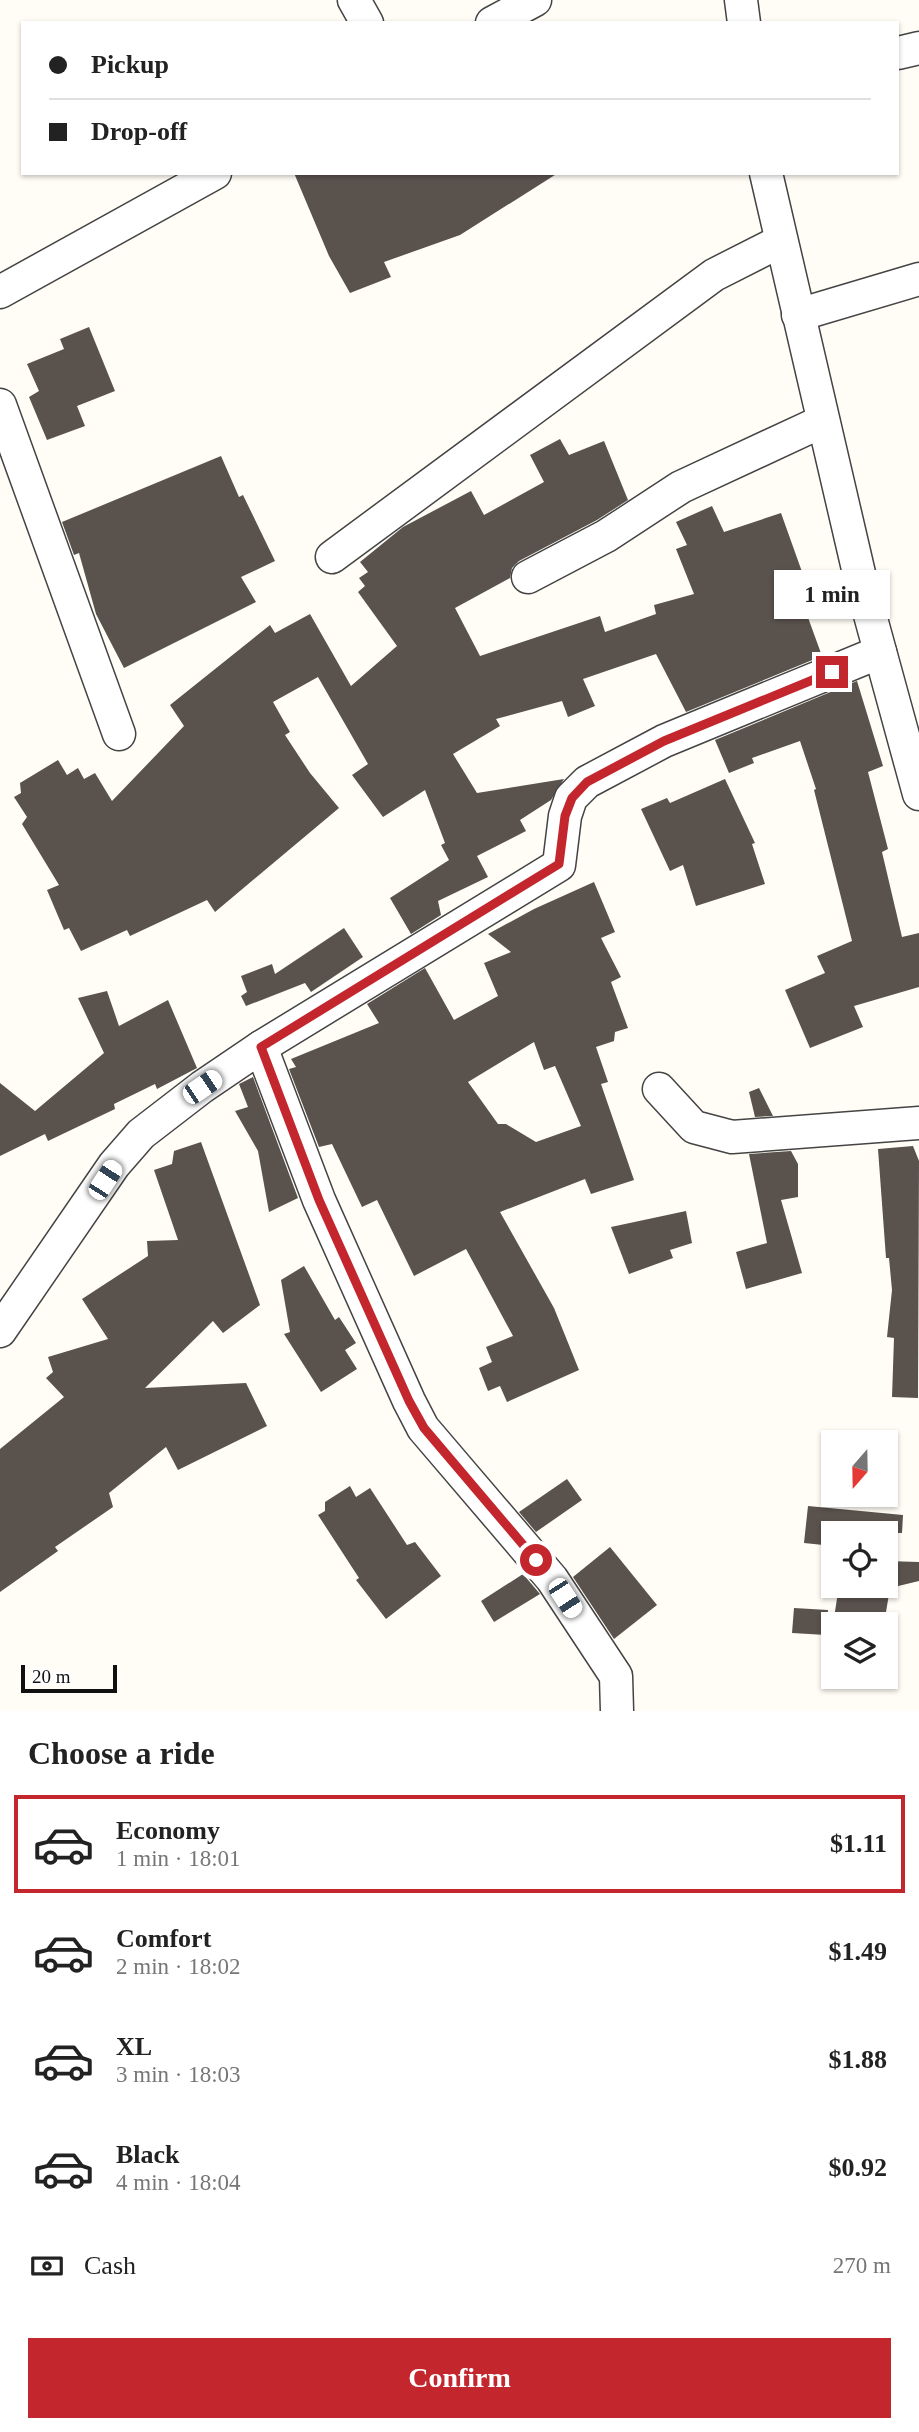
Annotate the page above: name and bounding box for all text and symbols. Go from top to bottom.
text: Pickup [91,50,169,79]
text: Drop-off [91,117,187,146]
callout: 1 min [774,570,890,620]
text: 1 min [804,582,860,607]
route end [816,656,848,688]
car [179,1067,226,1107]
car [85,1157,126,1203]
north arrow [821,1430,898,1507]
map controls [821,1430,898,1689]
button: locate [821,1521,898,1598]
route start [520,1544,552,1576]
car [545,1575,586,1621]
button: layers [821,1612,898,1689]
scale bar [21,1662,117,1694]
text: 20 m [32,1666,71,1687]
text: Choose a ride [28,1735,215,1771]
icon: car [32,1813,95,1876]
text: Economy [116,1816,220,1845]
text: $1.11 [830,1829,887,1858]
text: 1 min · 18:01 [116,1846,241,1871]
icon: car [32,1921,95,1984]
text: Comfort [116,1924,211,1953]
text: $1.49 [829,1937,887,1966]
text: 2 min · 18:02 [116,1954,241,1979]
icon: car [32,2029,95,2092]
text: XL [116,2032,152,2061]
text: $1.88 [829,2045,887,2074]
text: 3 min · 18:03 [116,2062,241,2087]
icon: car [32,2137,95,2200]
text: Black [116,2140,180,2169]
text: $0.92 [829,2153,887,2182]
text: 4 min · 18:04 [116,2170,241,2195]
icon: cash [28,2247,66,2285]
text: Cash [84,2251,136,2280]
text: 270 m [833,2253,891,2278]
button: Confirm [28,2338,891,2418]

